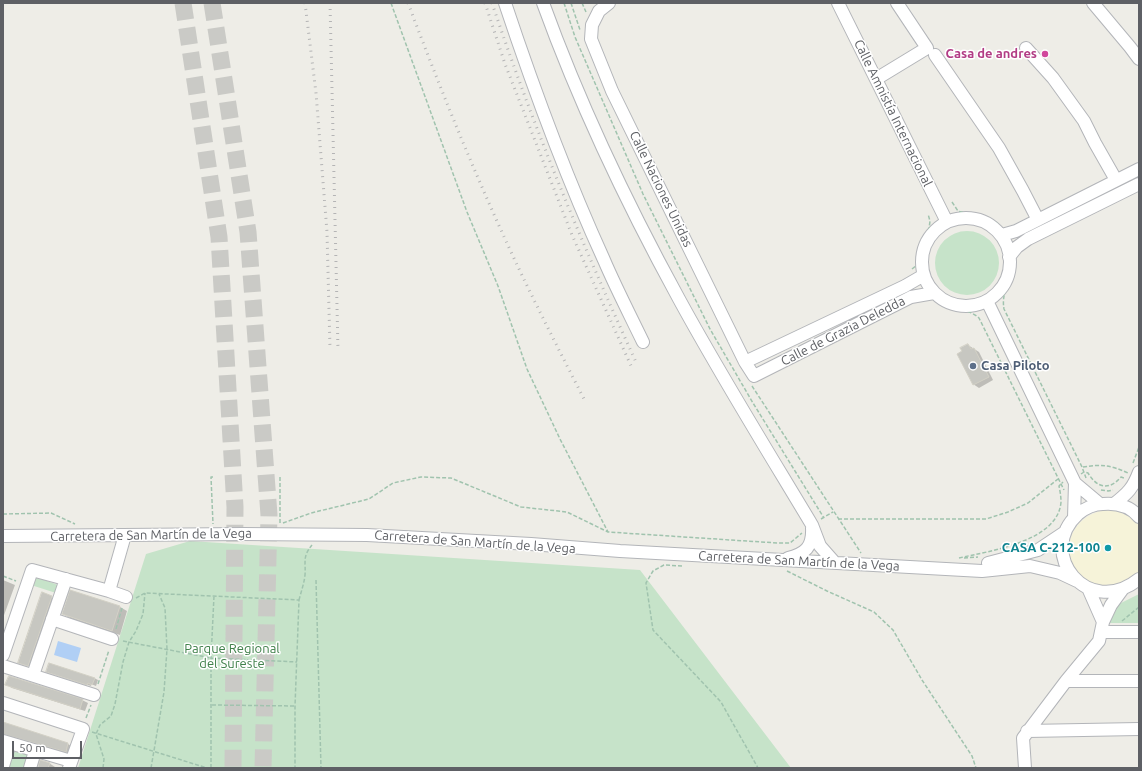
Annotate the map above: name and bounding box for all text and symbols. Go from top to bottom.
street label: Calle Amnistía Internacional [851,37,935,189]
place label: Casa de andres [946,46,1037,62]
marker: Casa de andres [1040,49,1050,59]
street label: Calle Naciones Unidas [626,129,696,249]
street label: Calle de Grazia Deledda [778,293,908,369]
place label: Casa Piloto [981,358,1050,374]
marker: Casa Piloto [968,361,978,371]
street label: Carretera de San Martín de la Vega [50,525,252,545]
street label: Carretera de San Martín de la Vega [374,527,576,557]
place label: CASA C-212-100 [1002,540,1100,556]
marker: CASA C-212-100 [1103,543,1113,553]
street label: Carretera de San Martín de la Vega [698,548,900,574]
park label: Parque Regional del Sureste [184,641,280,672]
scale bar [14,733,84,759]
text: 50 m [19,741,46,754]

